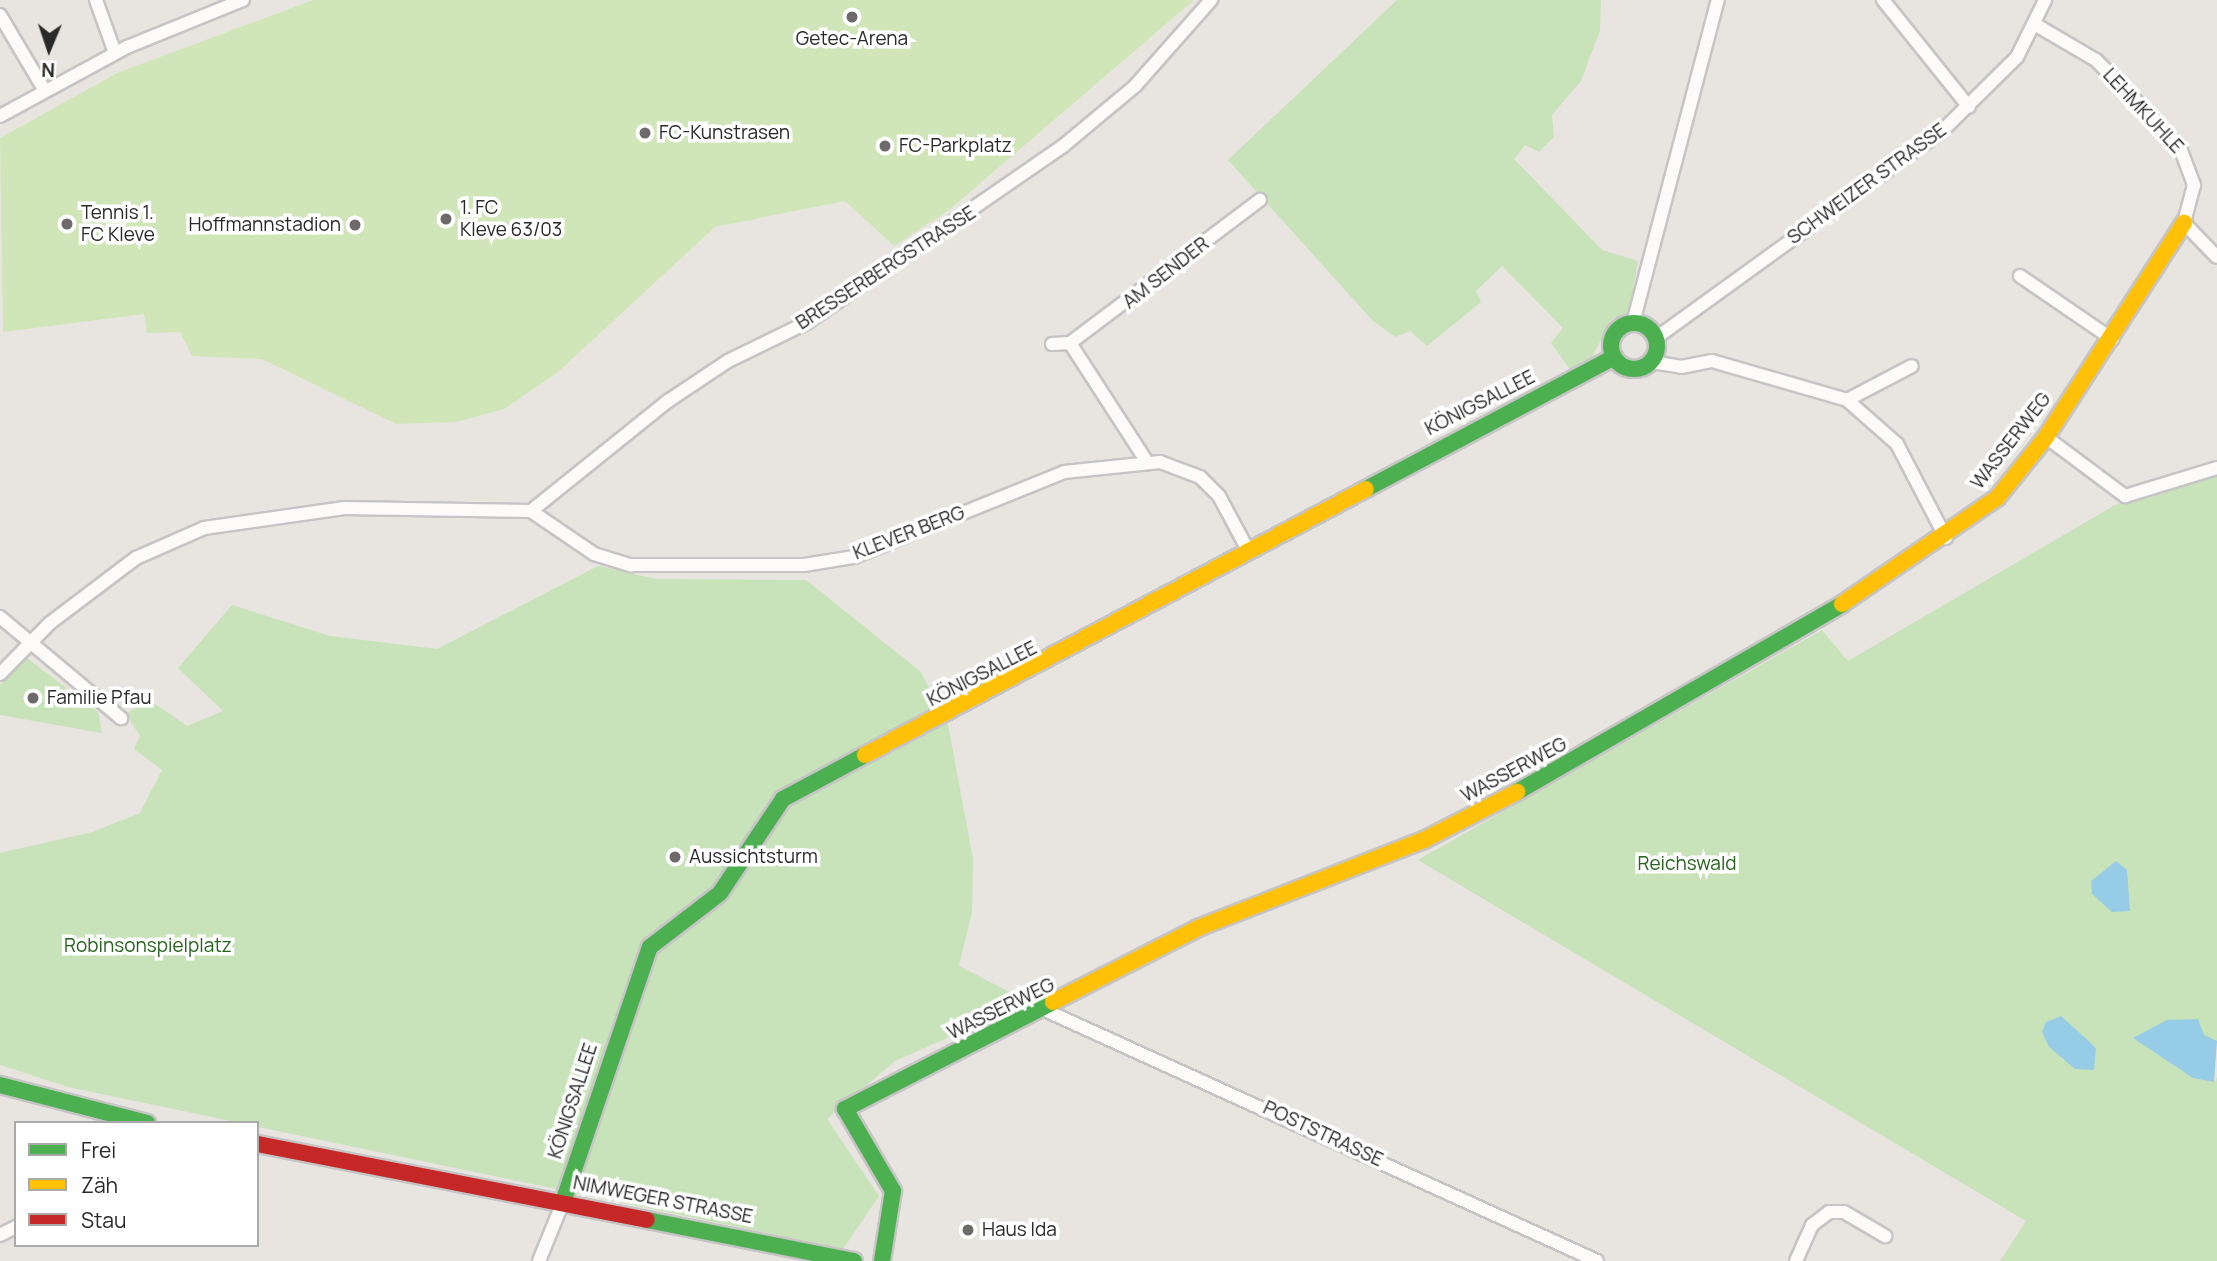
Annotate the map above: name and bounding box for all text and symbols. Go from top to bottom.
marker: Getec-Arena [844,9,860,25]
north arrow [14,14,84,84]
place label: Getec-Arena [796,28,908,50]
text: N [41,57,56,83]
street label: LEHMKUHLE [2098,64,2188,158]
street label: SCHWEIZER STRASSE [1783,119,1951,249]
place label: FC-Kunstrasen [659,122,790,144]
marker: FC-Kunstrasen [637,125,653,141]
place label: FC-Parkplatz [899,135,1012,157]
marker: FC-Parkplatz [877,138,893,154]
place label: 1. FC Kleve 63/03 [460,197,562,241]
street label: BRESSERBERGSTRASSE [792,201,980,335]
place label: Tennis 1. FC Kleve [81,202,155,246]
marker: 1. FC Kleve 63/03 [438,211,454,227]
place label: Hoffmannstadion [189,214,341,236]
marker: Tennis 1. FC Kleve [59,216,75,232]
marker: Hoffmannstadion [347,217,363,233]
street label: AM SENDER [1118,232,1214,314]
street label: KÖNIGSALLEE [1421,366,1539,440]
street label: WASSERWEG [1966,388,2056,494]
street label: KLEVER BERG [850,501,968,565]
street label: KÖNIGSALLEE [923,637,1041,711]
place label: Familie Pfau [47,687,152,709]
marker: Familie Pfau [25,690,41,706]
street label: WASSERWEG [1457,733,1571,807]
place label: Aussichtsturm [689,846,818,868]
marker: Aussichtsturm [667,849,683,865]
park label: Reichswald [1637,853,1737,875]
park label: Robinsonspielplatz [64,935,232,957]
street label: WASSERWEG [944,973,1058,1045]
street label: KÖNIGSALLEE [544,1040,602,1162]
street label: POSTSTRASSE [1260,1096,1386,1172]
legend [14,1121,259,1247]
text: Frei [81,1136,116,1164]
text: Zäh [81,1171,118,1199]
street label: NIMWEGER STRASSE [571,1171,755,1229]
text: Stau [81,1206,127,1234]
place label: Haus Ida [982,1219,1057,1241]
marker: Haus Ida [960,1222,976,1238]

